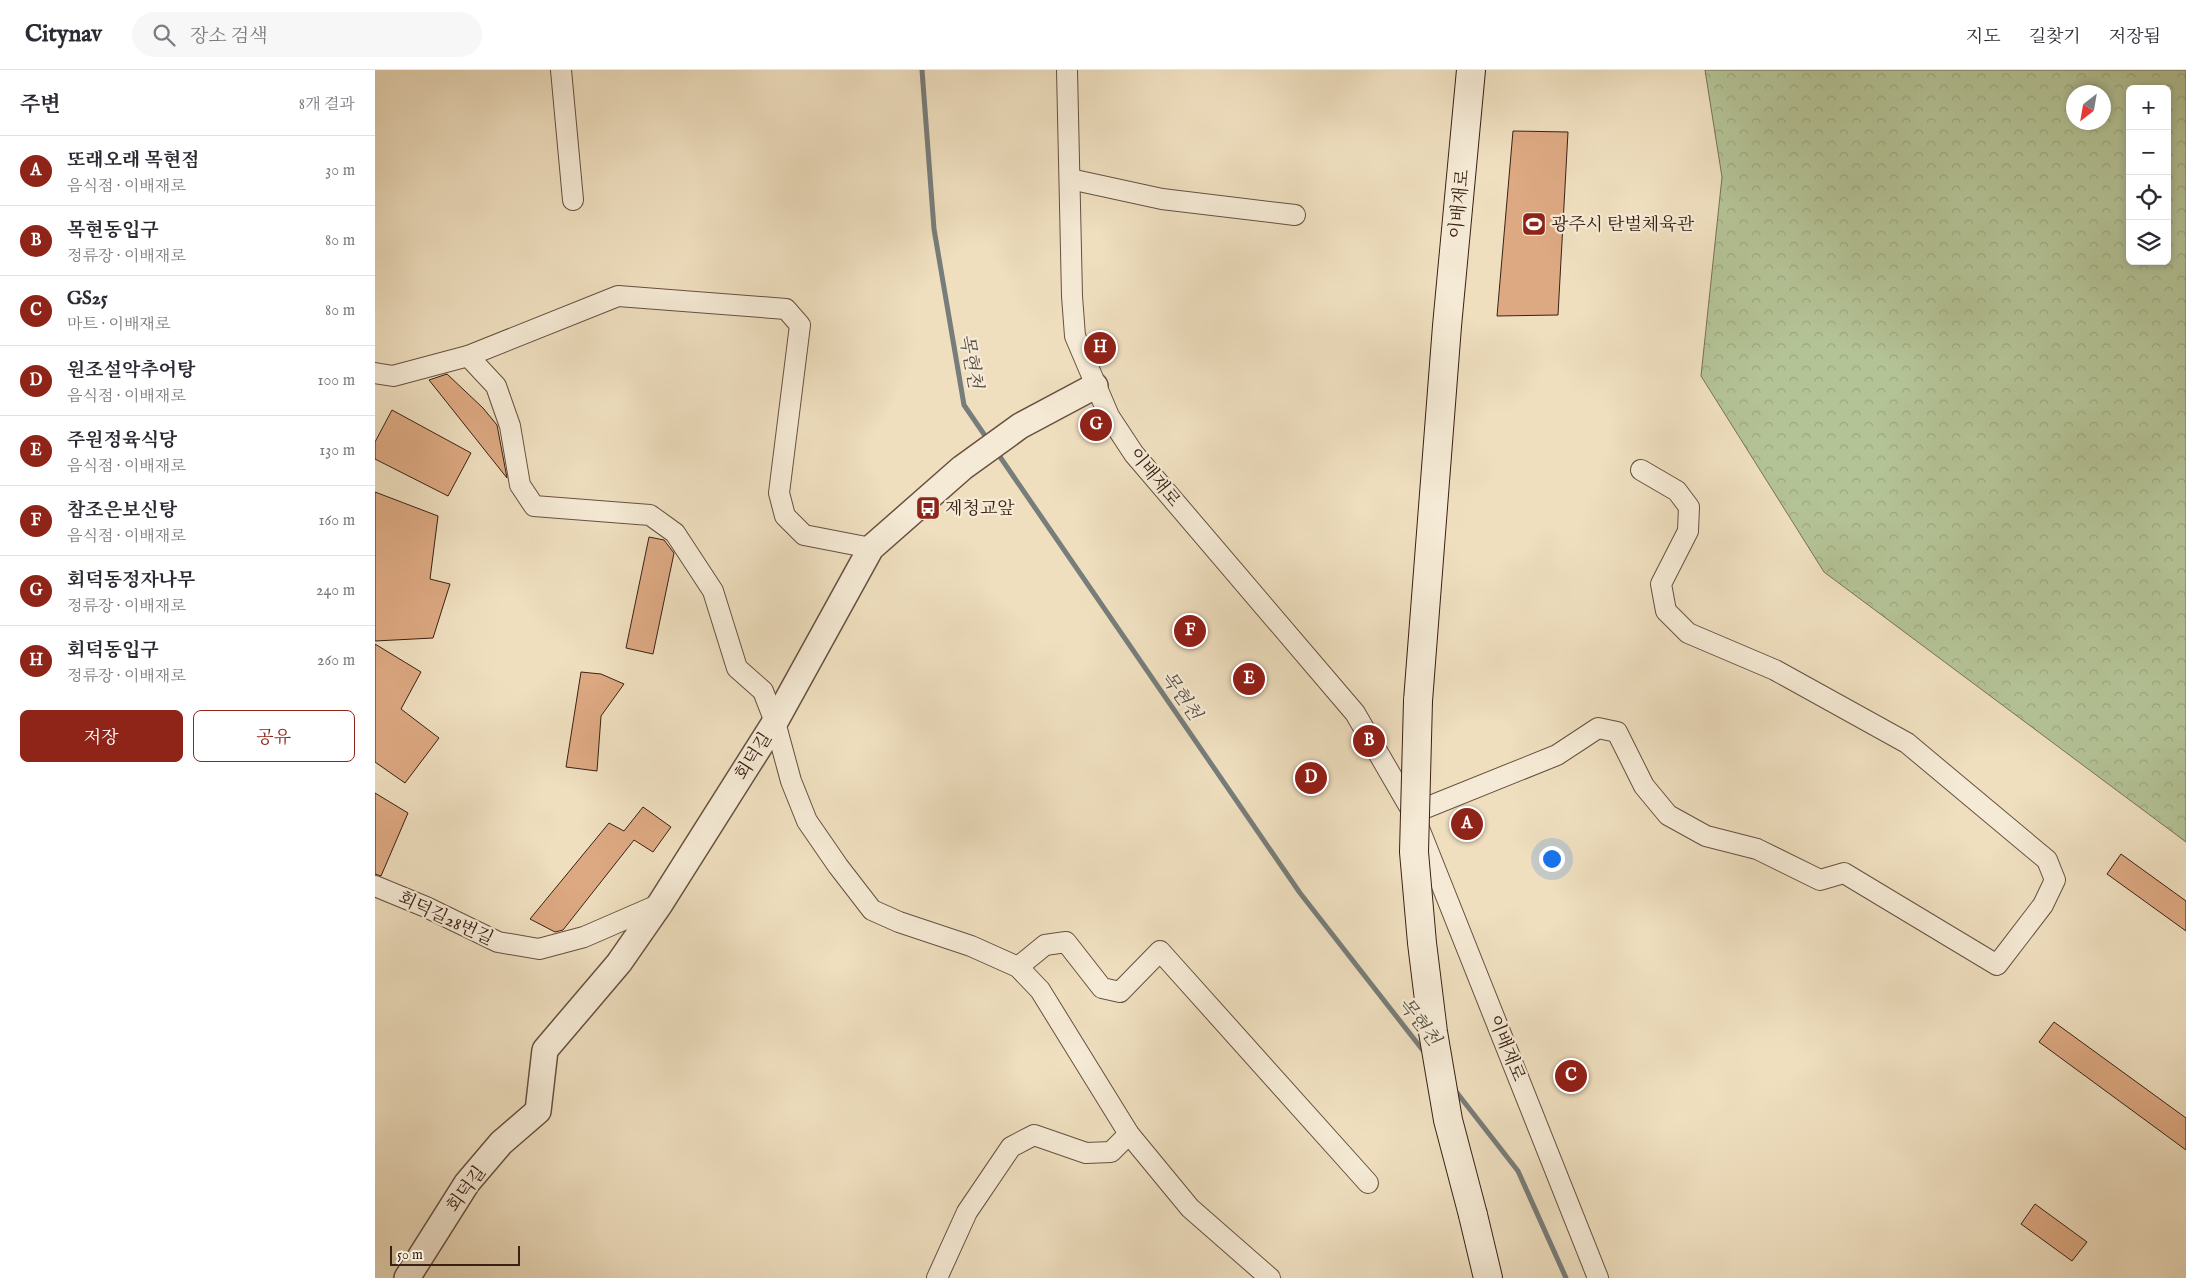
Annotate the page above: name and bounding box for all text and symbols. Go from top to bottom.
search box [132,12,482,57]
text: Citynav [25,19,102,50]
icon: search [150,21,178,49]
text: 장소 검색 [190,25,268,49]
text: 지도 [1966,26,2001,49]
text: 길찾기 [2029,26,2081,49]
text: 저장됨 [2109,26,2161,49]
north arrow [2066,85,2111,130]
map controls [2126,85,2171,265]
button: + [2126,85,2171,130]
text: 주변 [20,92,61,119]
text: 8개 결과 [299,95,355,115]
button: − [2126,130,2171,175]
text: 또래오래 목현점 [67,149,200,173]
text: A [31,161,41,181]
text: 30 m [325,161,355,181]
street label: 이배재로 [1445,168,1476,240]
button: locate [2126,175,2171,220]
text: 음식점 · 이배재로 [67,177,186,197]
sports icon: 광주시 탄벌체육관 [1521,211,1547,237]
place label: 광주시 탄벌체육관 [1551,214,1695,237]
text: 목현동입구 [67,219,159,243]
button: layers [2126,220,2171,265]
text: B [31,231,41,251]
text: 80 m [325,231,355,251]
text: 정류장 · 이배재로 [67,247,186,267]
text: GS25 [67,287,108,311]
text: C [30,301,42,321]
text: 80 m [325,301,355,321]
text: 마트 · 이배재로 [67,315,170,335]
pin: H [1084,329,1116,367]
water label: 목현천 [953,332,987,392]
text: 원조설악추어탕 [67,359,195,383]
text: D [30,371,42,391]
text: 100 m [318,371,355,391]
text: 음식점 · 이배재로 [67,387,186,407]
pin: G [1080,406,1112,444]
text: 주원정육식당 [67,429,177,453]
text: E [30,441,42,461]
text: 130 m [319,441,355,461]
street label: 이배재로 [1123,444,1185,512]
text: 음식점 · 이배재로 [67,457,186,477]
bus stop icon: 제청교앞 [915,495,941,521]
place label: 제청교앞 [945,498,1015,521]
text: 참조은보신탕 [67,499,177,523]
text: F [31,511,41,531]
text: 160 m [319,511,355,531]
text: 음식점 · 이배재로 [67,527,186,547]
text: 회덕동정자나무 [67,569,195,593]
text: G [30,581,42,601]
text: 240 m [316,581,355,601]
text: 정류장 · 이배재로 [67,597,186,617]
pin: F [1174,612,1206,650]
text: 회덕동입구 [67,639,159,663]
text: H [29,651,43,671]
text: 260 m [317,651,355,671]
pin: E [1233,660,1265,698]
text: 정류장 · 이배재로 [67,667,186,687]
water label: 목현천 [1155,667,1207,727]
button: 저장 [20,710,183,762]
button: 공유 [193,710,355,762]
pin: B [1353,722,1385,760]
street label: 회덕길 [731,729,778,785]
pin: D [1295,759,1327,797]
pin: A [1451,805,1483,843]
your location [1539,846,1565,872]
street label: 회덕길28번길 [394,887,497,951]
water label: 목현천 [1392,993,1446,1053]
street label: 이배재로 [1482,1012,1529,1085]
pin: C [1555,1057,1587,1095]
street label: 회덕길 [443,1162,492,1218]
scale bar [390,1243,520,1266]
text: 50 m [397,1246,423,1264]

